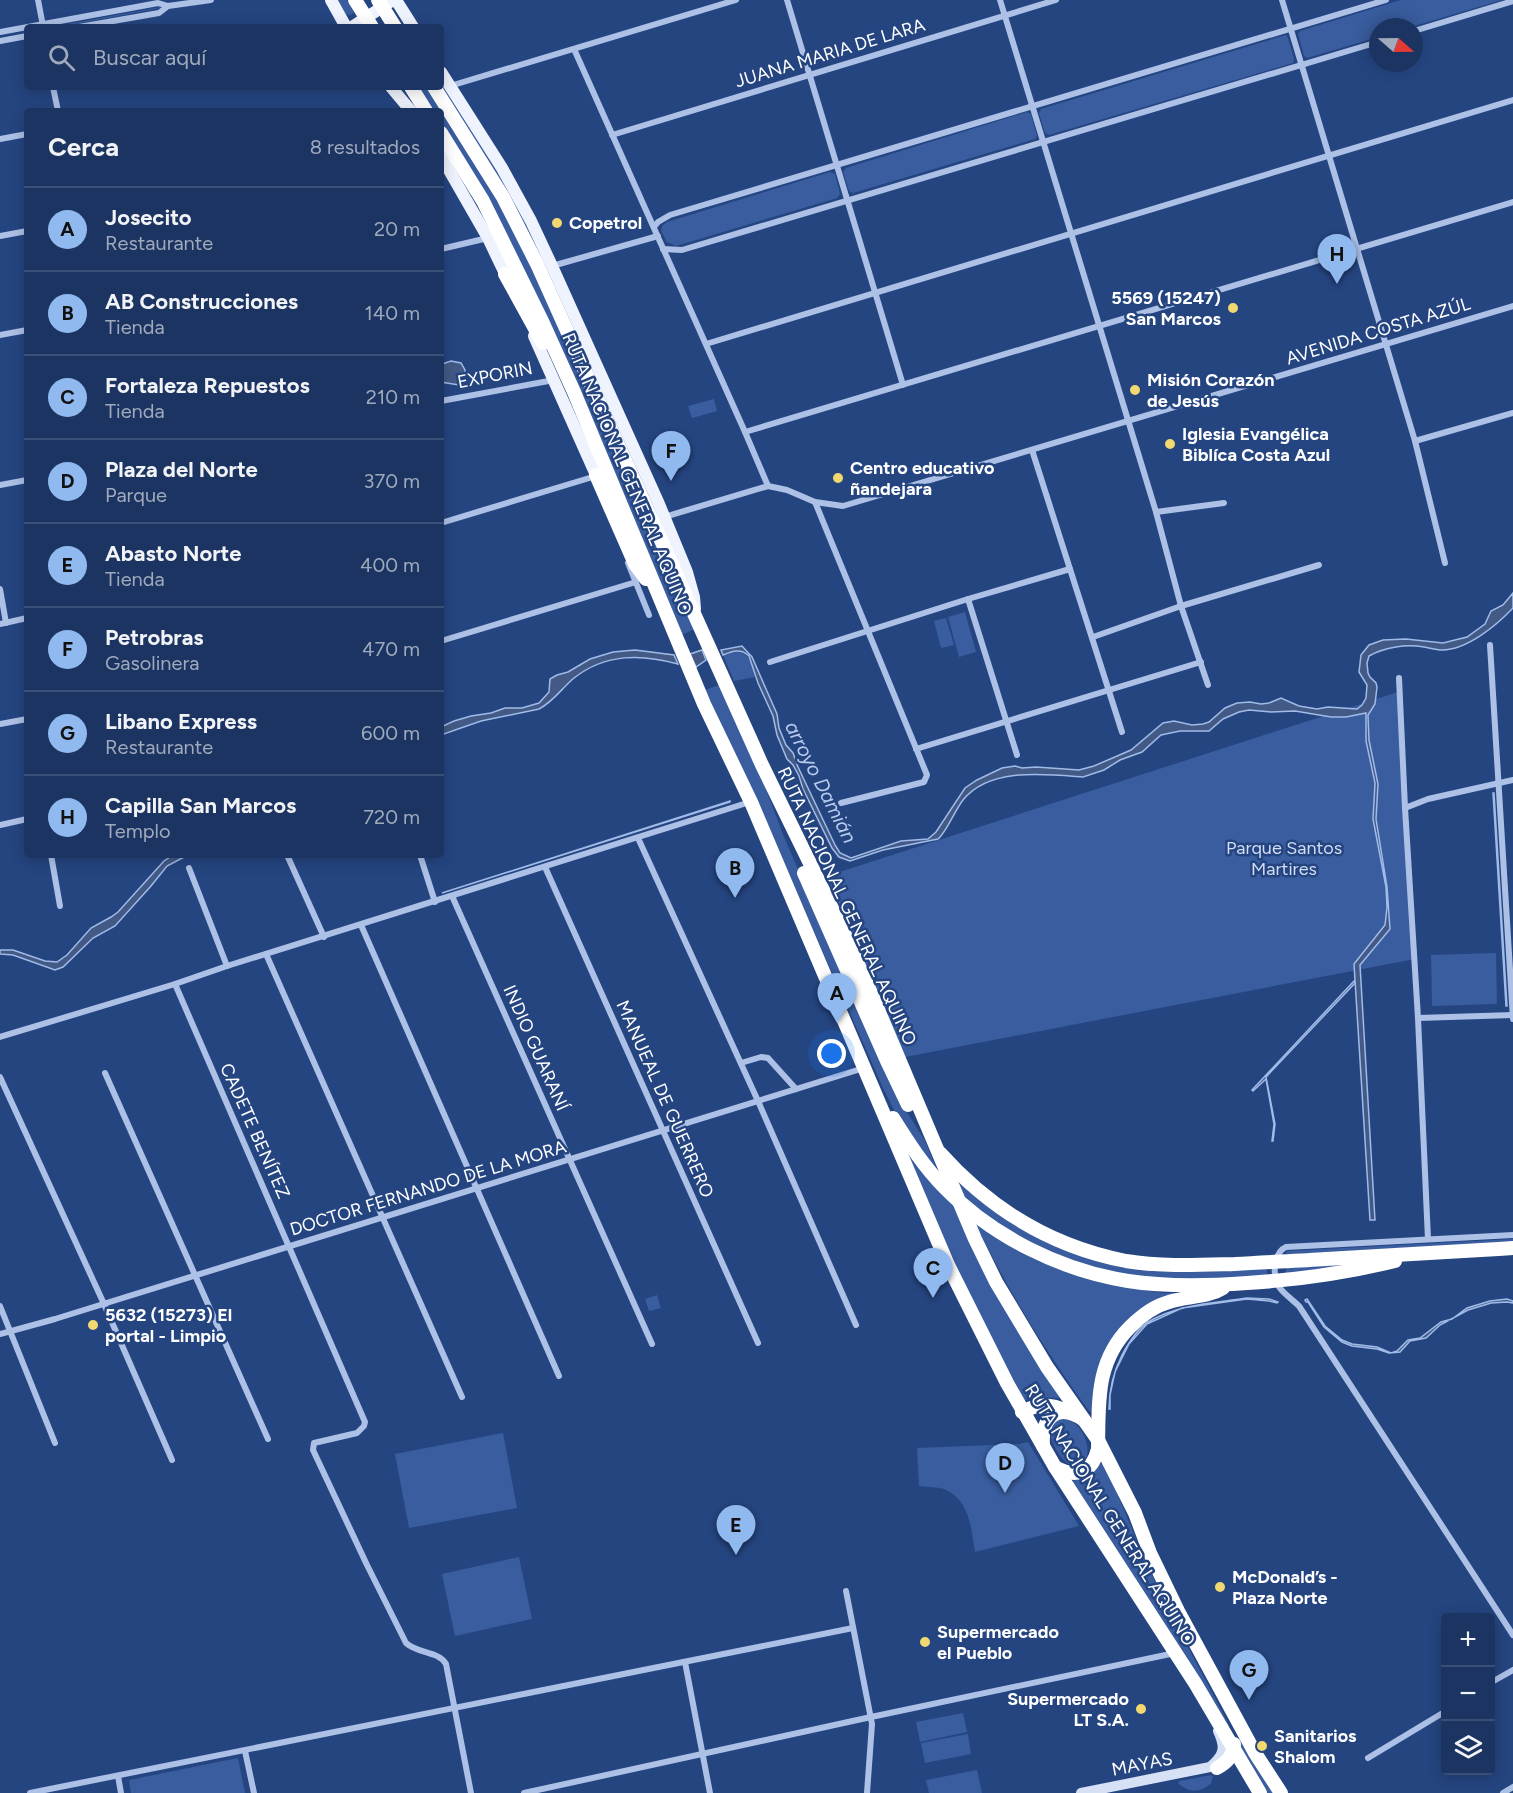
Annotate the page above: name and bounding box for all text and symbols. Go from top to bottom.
street label: JUANA MARIA DE LARA [732,14,928,92]
north arrow [1369,18,1423,72]
search box [24,24,444,90]
icon: search [45,41,78,74]
text: Buscar aquí [93,44,206,71]
text: Cerca [48,131,119,163]
text: 8 resultados [310,135,420,159]
text: Josecito [105,204,192,231]
place label: Copetrol [569,212,642,234]
marker: Copetrol [550,216,564,230]
text: A [60,217,75,241]
text: 20 m [374,217,420,241]
text: Restaurante [105,231,213,255]
pin: H [1318,234,1356,284]
place label: 5569 (15247) San Marcos [1111,287,1222,330]
text: AB Construcciones [105,288,298,315]
street label: AVENIDA COSTA AZÚL [1283,292,1473,370]
text: B [61,301,74,325]
text: 140 m [365,301,420,325]
marker: 5569 (15247) San Marcos [1226,301,1240,315]
text: Tienda [105,315,165,339]
street label: RUTA NACIONAL GENERAL AQUINO [557,330,697,619]
street label: EXPORIN [456,357,534,393]
place label: Misión Corazón de Jesús [1147,369,1274,412]
text: Fortaleza Repuestos [105,372,310,399]
marker: Misión Corazón de Jesús [1128,383,1142,397]
text: C [60,385,75,409]
text: 210 m [366,385,420,409]
text: Tienda [105,399,165,423]
place label: Iglesia Evangélica Biblíca Costa Azul [1182,423,1330,466]
pin: F [652,432,690,481]
marker: Iglesia Evangélica Biblíca Costa Azul [1163,437,1177,451]
text: Plaza del Norte [105,456,258,483]
place label: Centro educativo ñandejara [850,457,995,500]
text: D [61,469,75,493]
text: 370 m [364,469,420,493]
marker: Centro educativo ñandejara [831,471,845,485]
text: Parque [105,483,167,507]
text: Abasto Norte [105,540,241,567]
text: E [62,553,73,577]
text: 400 m [360,553,420,577]
text: Tienda [105,567,165,591]
text: Petrobras [105,624,204,651]
text: F [62,637,73,661]
text: 470 m [362,637,420,661]
text: Gasolinera [105,651,199,675]
text: Libano Express [105,708,257,735]
water label: arroyo Damián [780,717,862,847]
text: G [60,721,75,745]
text: 600 m [361,721,420,745]
text: Restaurante [105,735,213,759]
street label: RUTA NACIONAL GENERAL AQUINO [773,763,921,1049]
text: Capilla San Marcos [105,792,296,819]
text: H [60,805,75,829]
text: 720 m [363,805,420,829]
text: Templo [105,819,171,843]
park label: Parque Santos Martires [1226,837,1342,880]
pin: B [716,848,754,898]
pin: A [818,974,856,1023]
street label: INDIO GUARANÍ [498,982,574,1115]
street label: MANUEAL DE GUERRERO [611,997,719,1201]
your location [817,1039,846,1068]
street label: CADETE BENÍTEZ [215,1060,295,1202]
street label: DOCTOR FERNANDO DE LA MORA [287,1135,569,1241]
pin: C [914,1248,952,1298]
place label: 5632 (15273) El portal - Limpio [105,1304,232,1347]
marker: 5632 (15273) El portal - Limpio [86,1318,100,1332]
street label: RUTA NACIONAL GENERAL AQUINO [1020,1380,1200,1650]
pin: D [986,1444,1024,1493]
pin: E [716,1506,756,1555]
place label: McDonald’s - Plaza Norte [1232,1566,1338,1609]
marker: McDonald’s - Plaza Norte [1213,1580,1227,1594]
map controls [1441,1613,1495,1775]
button: + [1441,1613,1495,1667]
place label: Supermercado el Pueblo [937,1621,1059,1664]
marker: Supermercado el Pueblo [918,1635,932,1649]
pin: G [1230,1650,1268,1700]
button: − [1441,1667,1495,1721]
place label: Supermercado LT S.A. [1007,1688,1129,1731]
marker: Supermercado LT S.A. [1134,1702,1148,1716]
button: layers [1441,1721,1495,1775]
place label: Sanitarios Shalom [1274,1725,1357,1768]
marker: Sanitarios Shalom [1255,1739,1269,1753]
street label: MAYAS [1110,1747,1174,1781]

